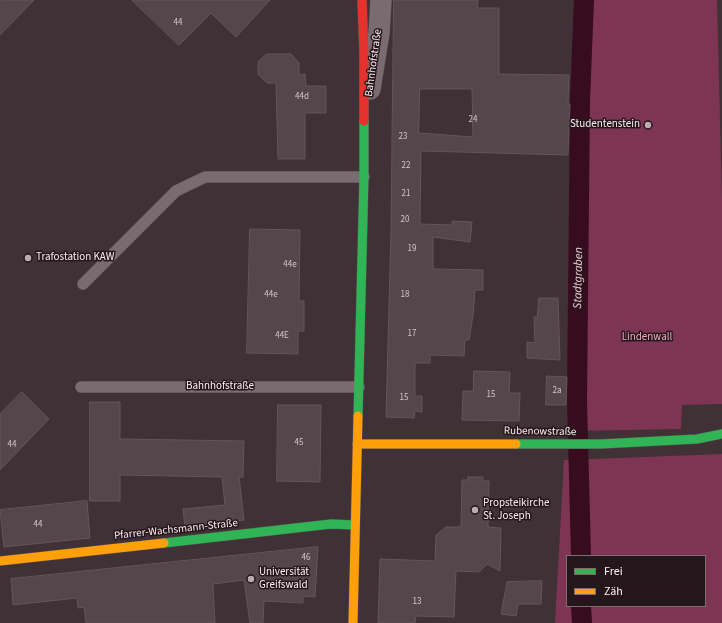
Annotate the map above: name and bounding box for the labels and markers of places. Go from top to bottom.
place label: Studentenstein [570,118,640,132]
marker: Studentenstein [643,120,653,130]
place label: Trafostation KAW [36,251,114,265]
marker: Trafostation KAW [23,253,33,263]
place label: Propsteikirche St. Joseph [483,497,549,523]
marker: Propsteikirche St. Joseph [470,505,480,515]
place label: Universität Greifswald [259,566,309,592]
marker: Universität Greifswald [246,574,256,584]

